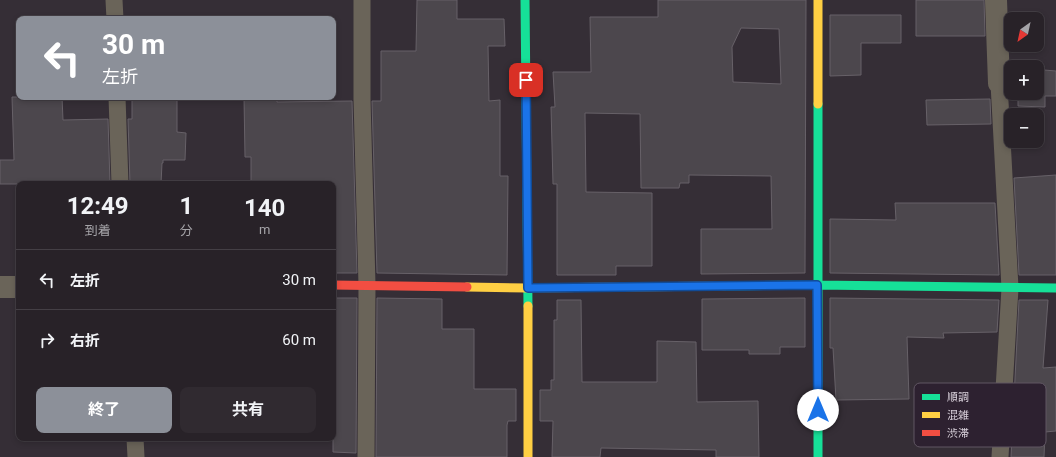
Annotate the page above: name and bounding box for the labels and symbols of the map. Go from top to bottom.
north arrow [1004,12,1044,52]
pin [509,63,543,97]
legend [914,383,1046,447]
position arrow [797,389,839,431]
text: 順調 [947,391,969,404]
text: 混雑 [947,409,969,422]
text: 渋滞 [947,427,969,440]

